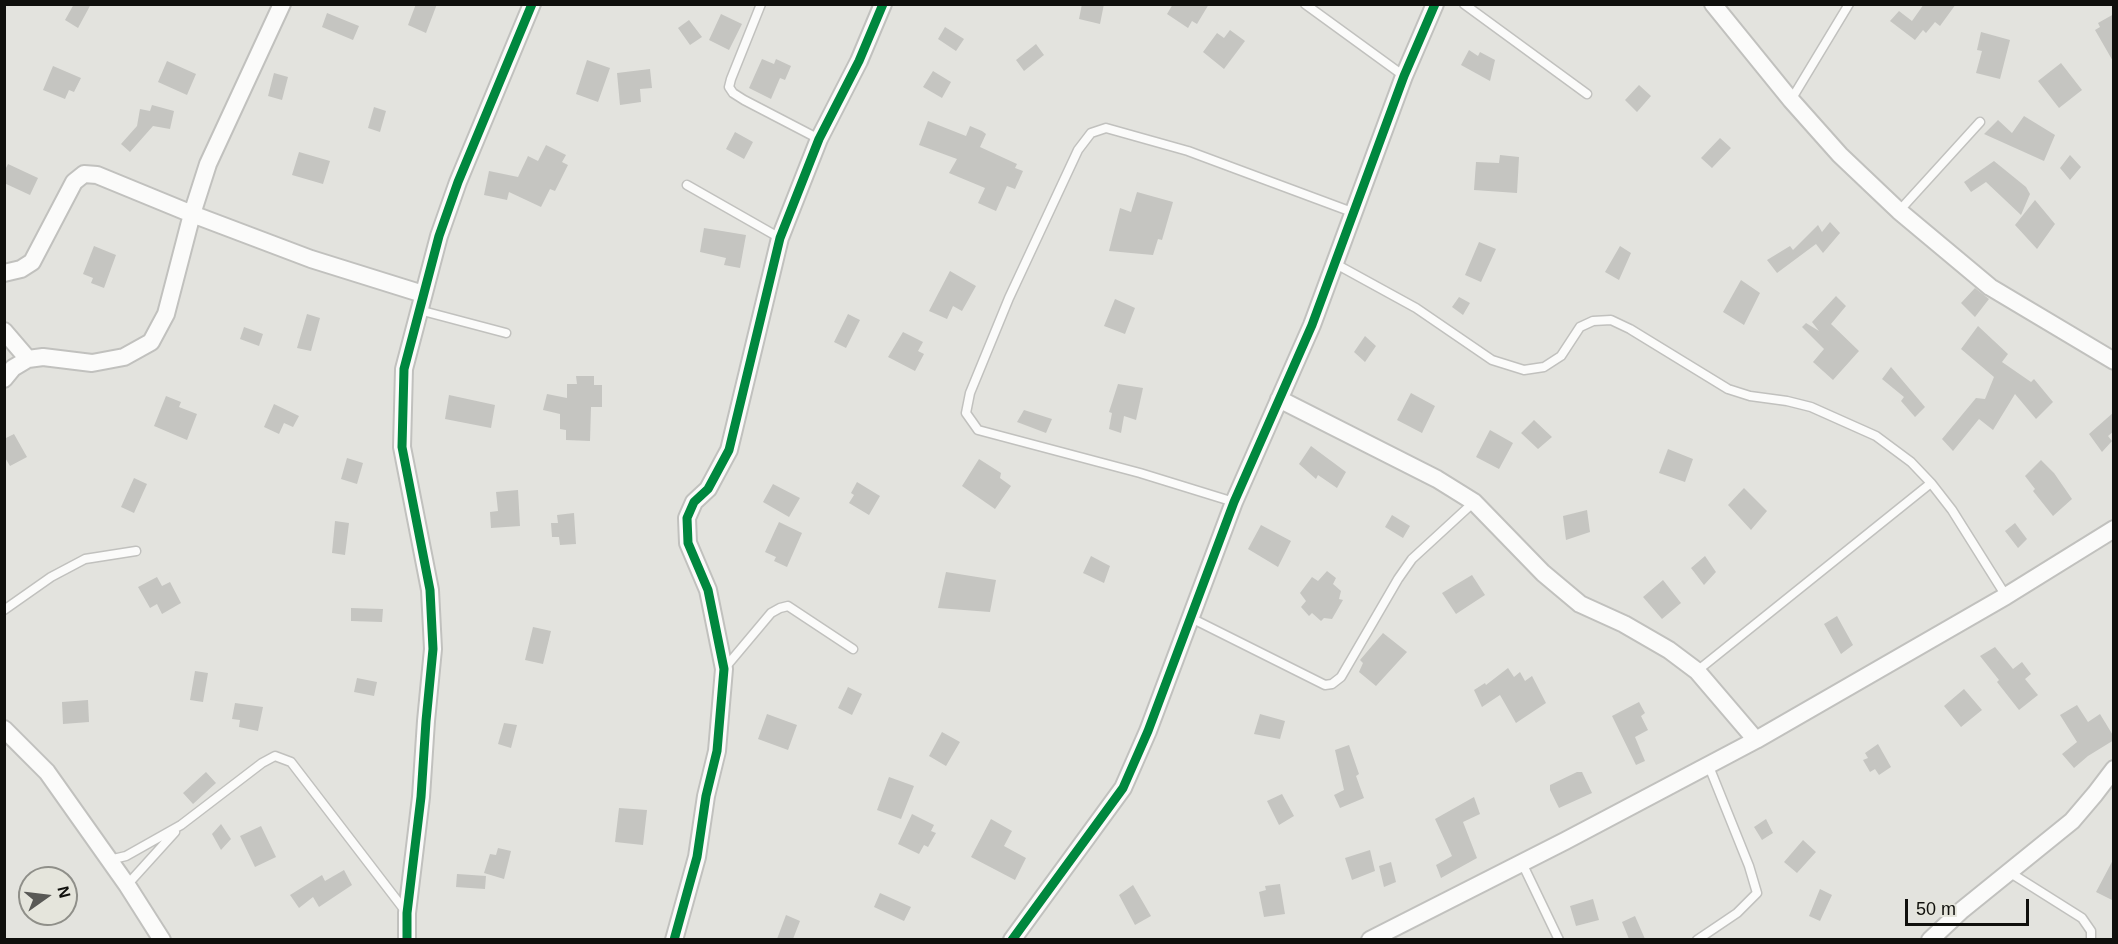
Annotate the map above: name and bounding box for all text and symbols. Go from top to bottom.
north arrow [18,866,78,926]
text: N [54,884,74,900]
scale bar [1908,887,2032,925]
text: 50 m [1916,899,1956,919]

